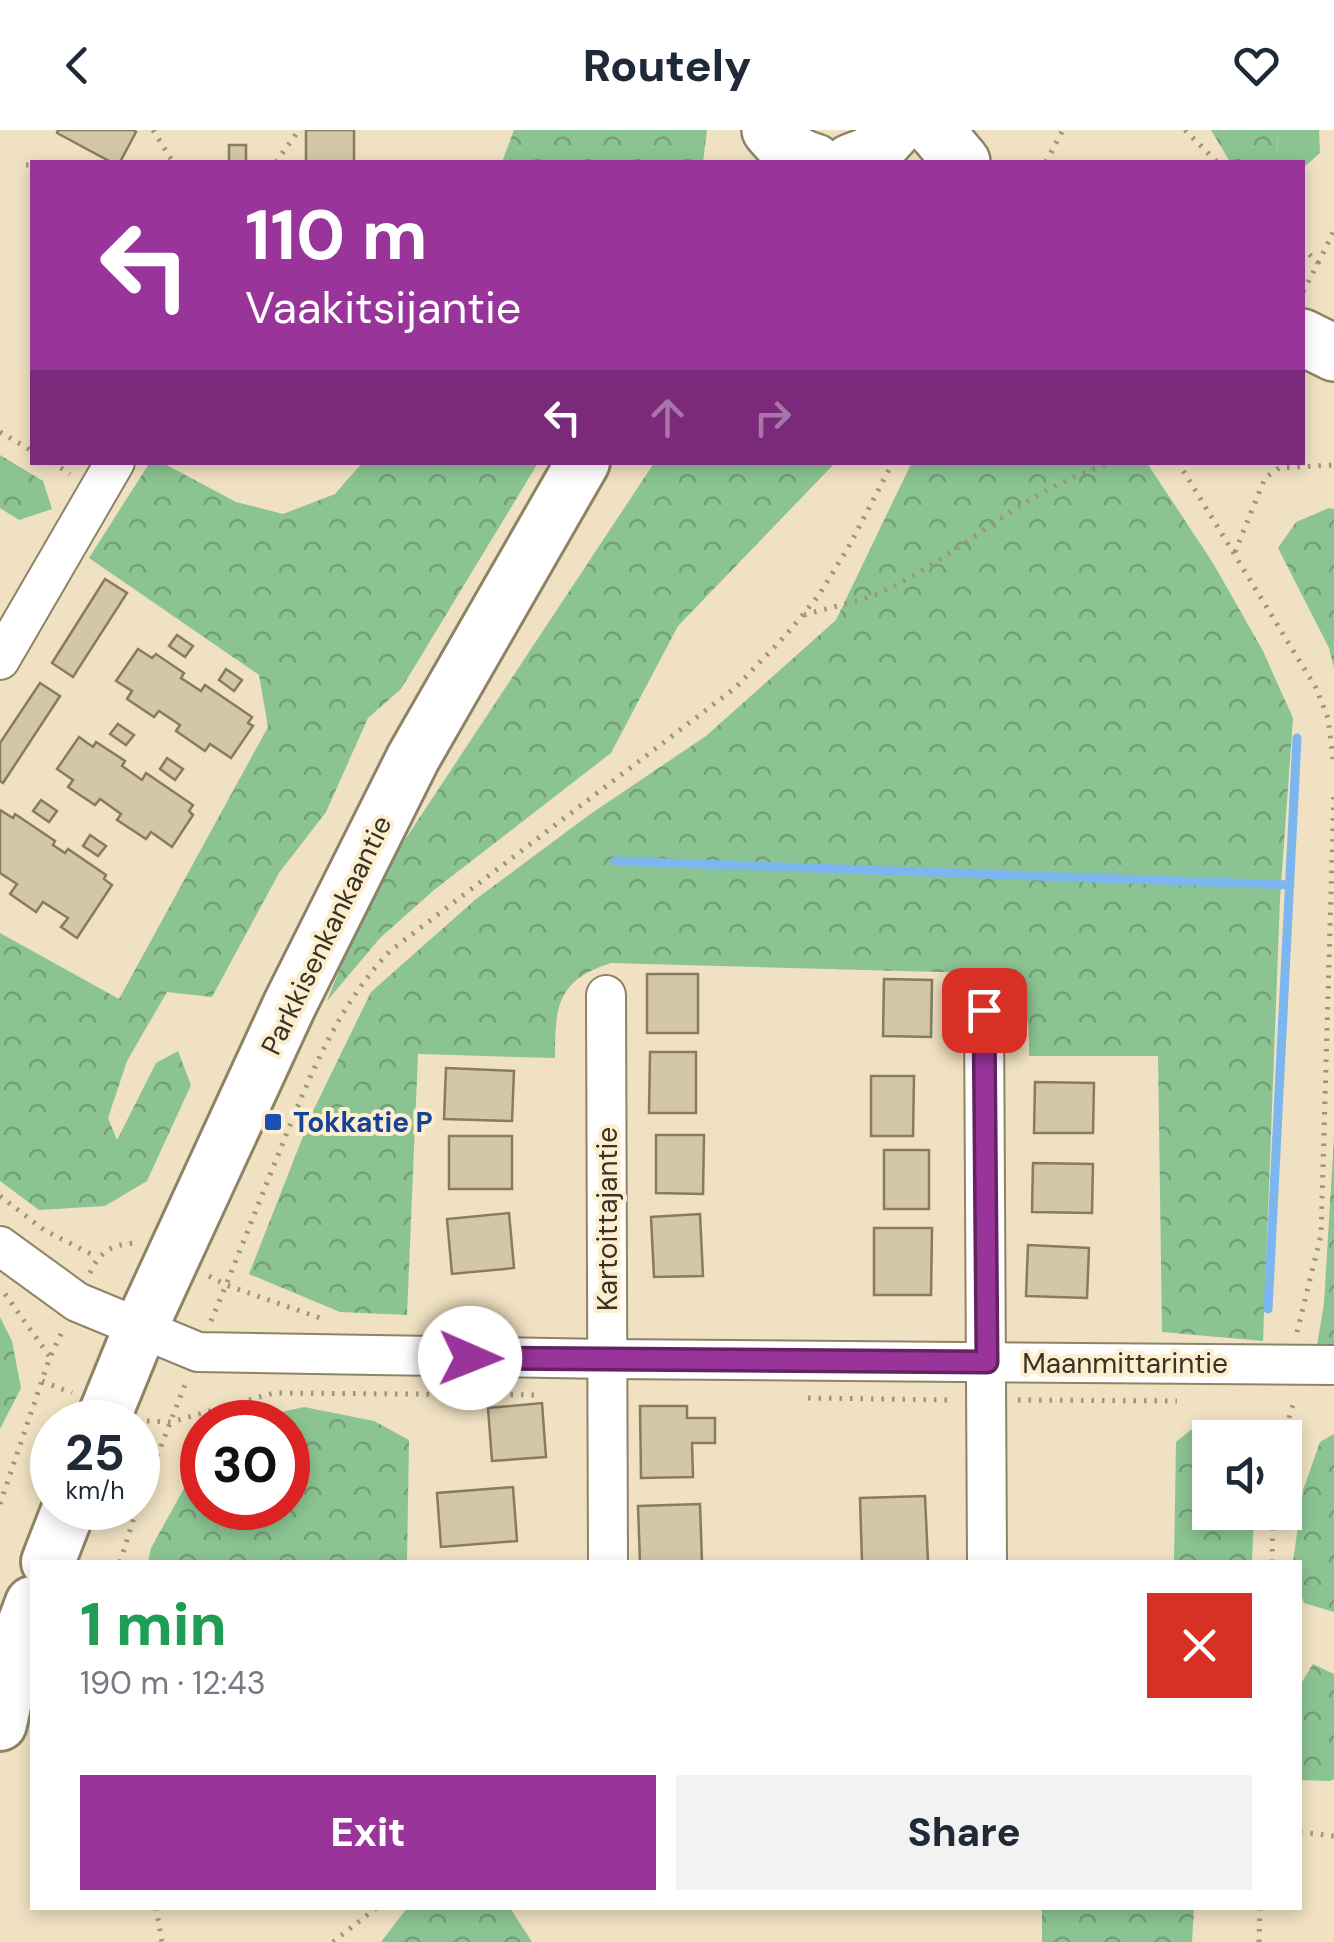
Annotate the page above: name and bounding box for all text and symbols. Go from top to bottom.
text: Routely [583,36,751,95]
icon: back [50,38,105,93]
icon: heart [1229,38,1284,93]
text: 110 m [245,190,428,281]
icon: left [80,200,210,330]
text: Vaakitsijantie [245,278,521,337]
icon: left [535,390,590,445]
icon: ahead [640,390,695,445]
icon: right [745,390,800,445]
street label: Parkkisenkankaantie [252,810,400,1061]
pin [942,968,1027,1053]
icon: arrive [957,983,1012,1038]
place label: Tokkatie P [293,1104,433,1141]
marker: Tokkatie P [262,1111,284,1133]
street label: Kartoittajantie [589,1127,626,1311]
position arrow [418,1306,522,1410]
street label: Maanmittarintie [1022,1345,1228,1382]
speed limit sign: 30 [180,1400,310,1530]
text: 25 [65,1420,125,1486]
map controls [1192,1420,1302,1530]
button: sound [1192,1420,1302,1530]
text: km/h [65,1474,125,1507]
text: 1 min [80,1585,227,1664]
button: close [1147,1593,1252,1698]
text: 190 m · 12:43 [80,1662,266,1704]
button: Exit [80,1775,656,1890]
button: Share [676,1775,1252,1890]

